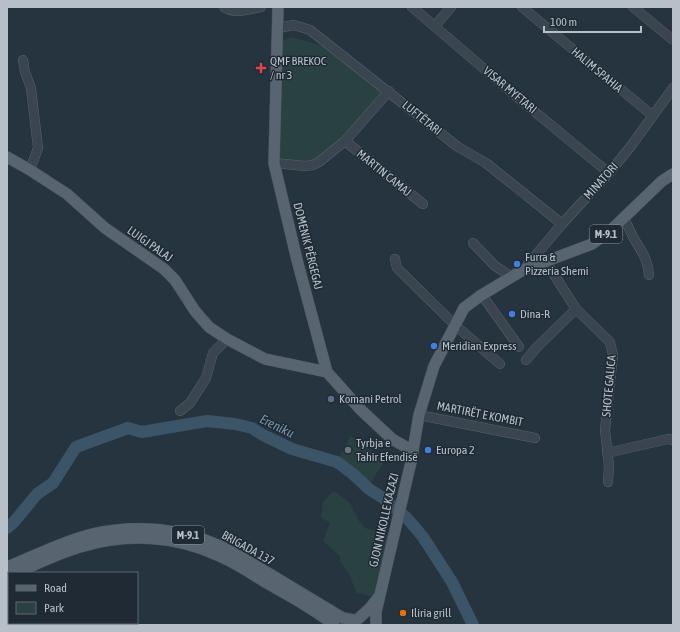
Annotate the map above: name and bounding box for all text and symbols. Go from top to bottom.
scale bar [544,8,641,34]
text: 100 m [550,15,577,29]
street label: HALIM SPAHIA [569,45,626,96]
place label: QMF BREKOC / nr 3 [270,54,327,82]
marker: QMF BREKOC / nr 3 [255,62,267,74]
street label: VISAR MYFTARI [480,64,540,116]
street label: LUFTËTARI [399,98,445,138]
street label: MARTIN CAMAJ [354,147,414,199]
street label: MINATORI [581,160,621,202]
street label: DOMENIK PËRGEGAJ [290,201,326,291]
street label: LUIGJ PALAJ [125,223,175,265]
road number: M-9.1 [590,225,622,243]
place label: Furra & Pizzeria Shemi [525,250,589,278]
marker: Furra & Pizzeria Shemi [512,259,522,269]
place label: Dina-R [520,307,550,321]
marker: Dina-R [507,309,517,319]
place label: Meridian Express [442,339,516,353]
marker: Meridian Express [429,341,439,351]
street label: SHOTE GALICA [599,354,619,418]
place label: Komani Petrol [339,392,403,406]
marker: Komani Petrol [326,394,336,404]
street label: MARTIRËT E KOMBIT [436,399,525,429]
water label: Ereniku [257,411,297,441]
place label: Tyrbja e Tahir Efendisë [356,436,418,464]
place label: Europa 2 [436,443,475,457]
marker: Tyrbja e Tahir Efendisë [343,445,353,455]
marker: Europa 2 [423,445,433,455]
street label: GJON NIKOLLE KAZAZI [366,472,402,568]
road number: M-9.1 [172,526,204,544]
street label: BRIGADA 137 [219,528,277,568]
legend [8,572,138,624]
text: Road [44,581,67,595]
text: Park [44,601,65,615]
place label: Iliria grill [411,606,452,620]
marker: Iliria grill [398,608,408,618]

